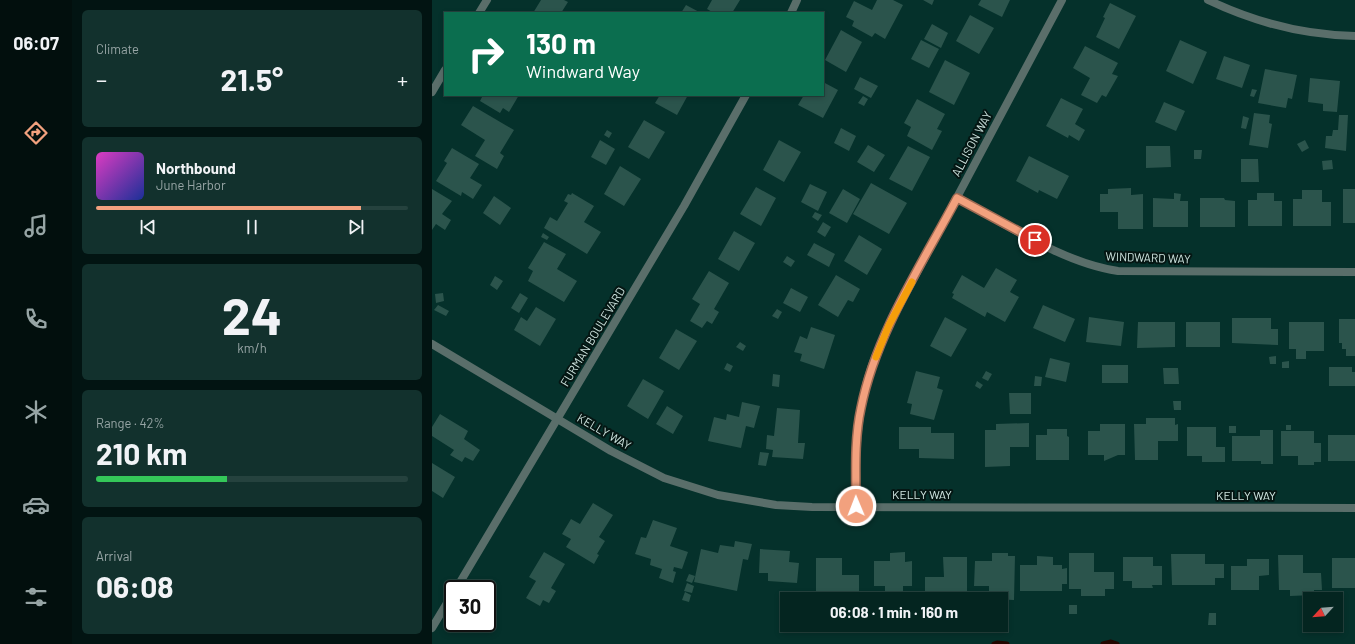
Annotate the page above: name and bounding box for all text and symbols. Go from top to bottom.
text: 130 m [526,26,596,60]
icon: right [460,28,512,80]
text: 06:07 [13,32,59,54]
text: Climate [96,41,139,57]
text: Windward Way [526,60,640,82]
text: 21.5° [221,61,283,97]
text: − [96,66,107,92]
text: + [397,66,408,92]
street label: ALLISON WAY [948,108,994,178]
icon: directions [22,119,50,147]
text: Northbound [156,159,236,177]
text: June Harbor [156,177,226,193]
icon: music [22,212,50,240]
icon: previous [137,216,159,238]
icon: pause [241,216,263,238]
icon: next [345,216,367,238]
pin [1018,223,1052,257]
icon: arrive [1024,229,1046,251]
street label: WINDWARD WAY [1105,249,1191,265]
text: 24 [222,283,282,345]
street label: FURMAN BOULEVARD [557,284,627,389]
icon: phone [22,305,50,333]
text: km/h [237,340,267,356]
icon: climate [22,398,50,426]
street label: KELLY WAY [575,410,634,452]
text: Range · 42% [96,415,165,431]
text: 210 km [96,435,187,471]
position arrow [835,485,877,527]
street label: KELLY WAY [892,487,952,501]
street label: KELLY WAY [1216,488,1276,502]
icon: car [22,491,50,519]
text: Arrival [96,548,132,564]
text: 06:08 [96,568,173,604]
speed limit sign: 30 [444,580,496,632]
icon: filters [22,583,50,611]
north arrow [1303,592,1343,632]
map controls [1303,592,1343,632]
text: 06:08 · 1 min · 160 m [830,603,958,621]

